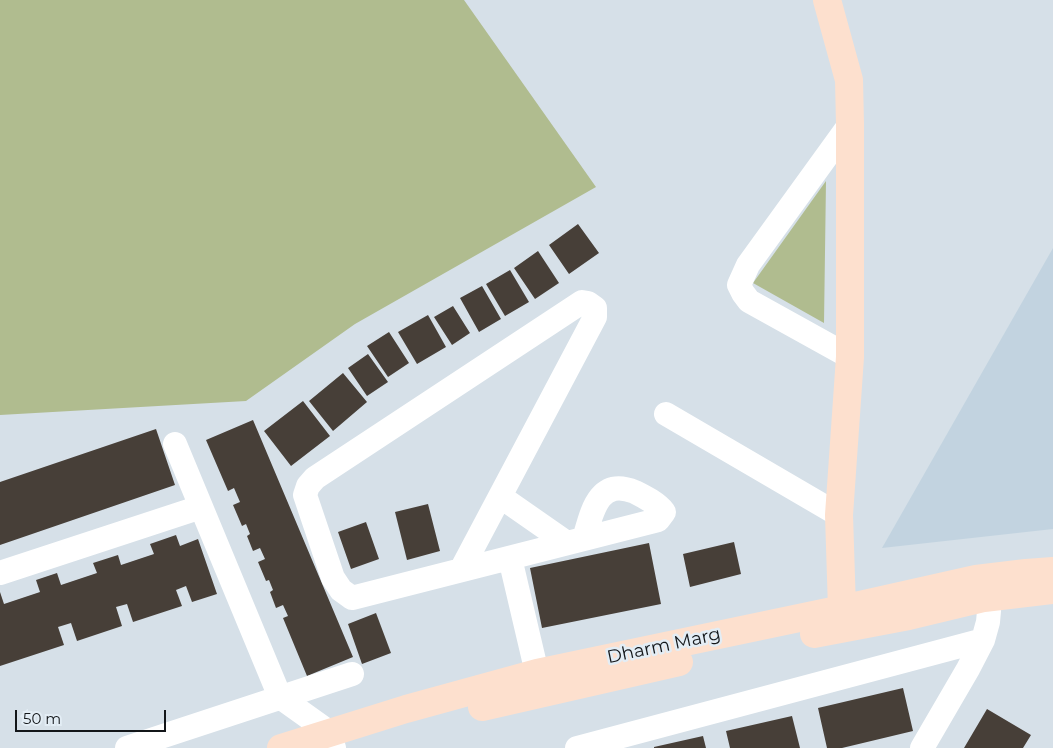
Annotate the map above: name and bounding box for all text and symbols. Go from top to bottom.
street label: Dharm Marg [605,623,723,669]
scale bar [18,700,169,732]
text: 50 m [23,709,61,728]

